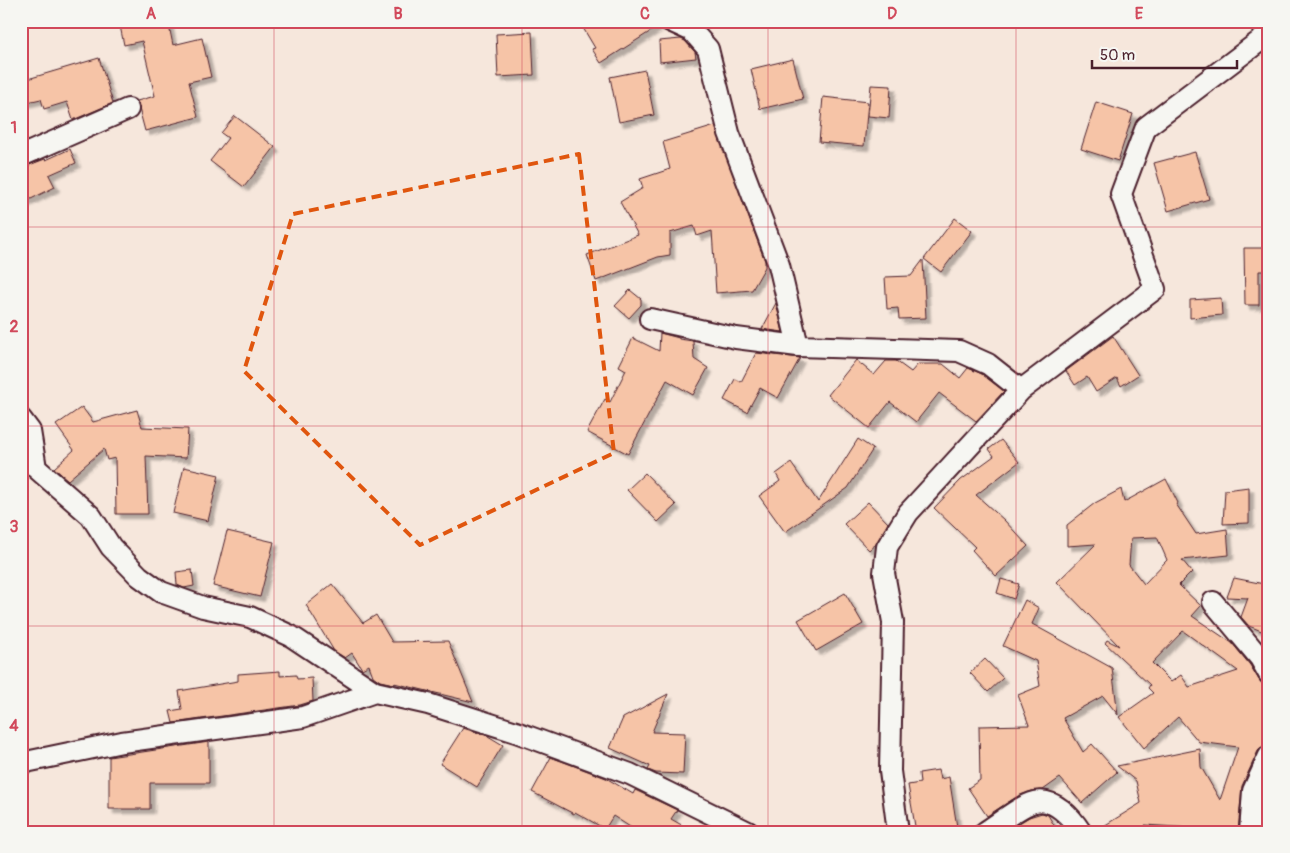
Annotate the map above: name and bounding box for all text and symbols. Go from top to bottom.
text: A [146,4,157,24]
text: B [393,4,403,24]
text: C [640,4,650,24]
text: D [887,4,897,24]
text: E [1135,4,1144,24]
scale bar [1092,38,1238,70]
text: 50 m [1100,46,1135,65]
text: 1 [11,118,17,138]
text: 2 [10,317,19,337]
text: 3 [10,517,19,537]
text: 4 [9,716,19,736]

